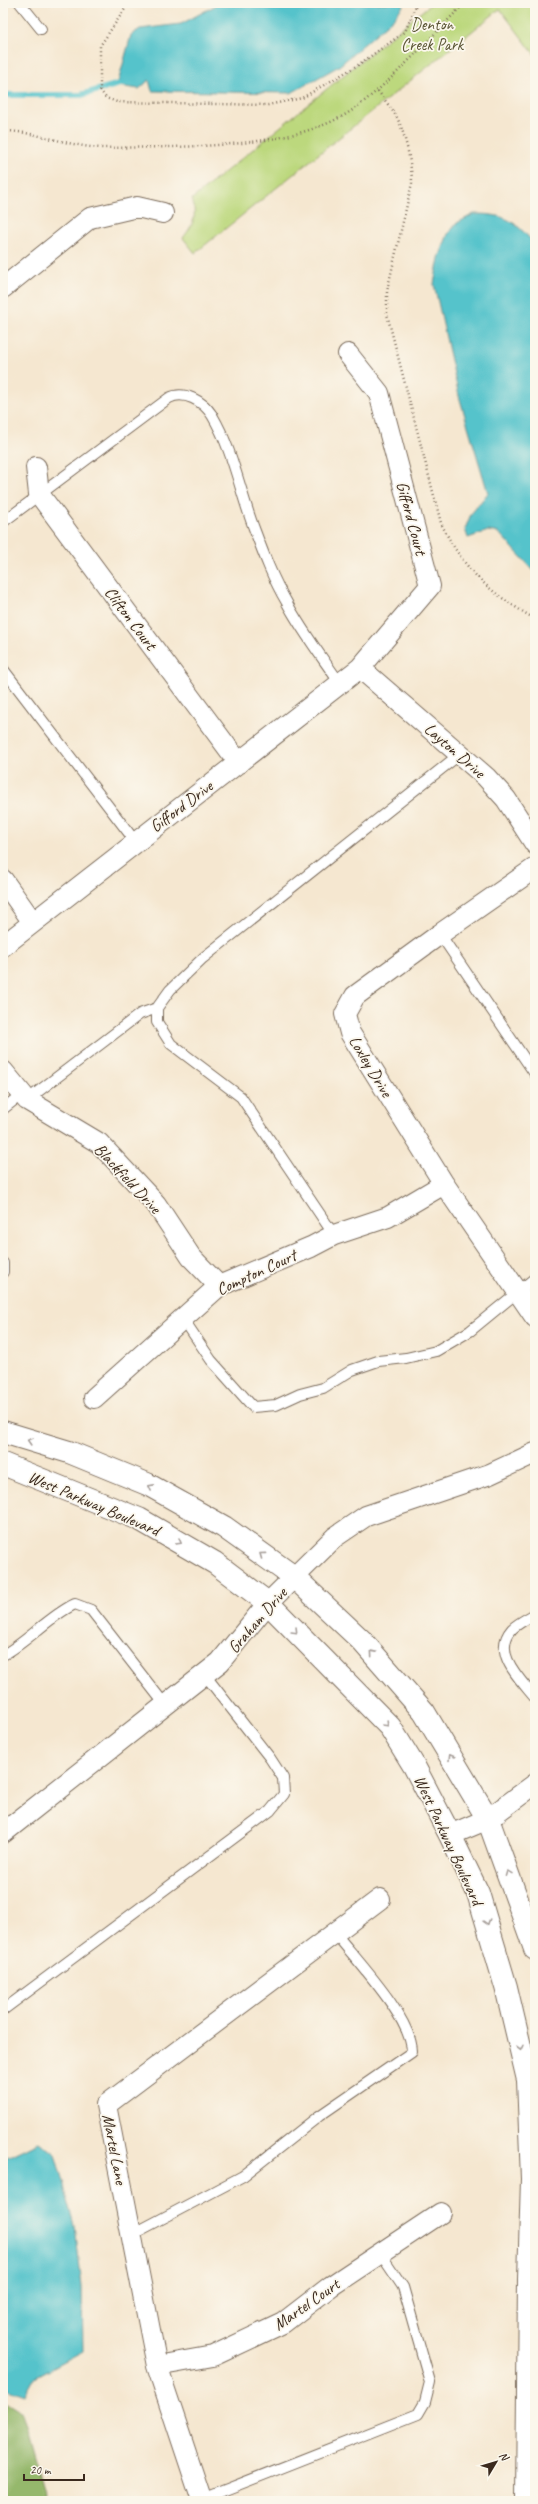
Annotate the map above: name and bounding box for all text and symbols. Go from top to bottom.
park label: Denton Creek Park [401,14,465,55]
street label: Gifford Court [392,479,432,559]
street label: Clifton Court [100,582,163,656]
street label: Layton Drive [420,718,491,784]
street label: Gifford Drive [146,775,218,837]
street label: Loxley Drive [344,1032,398,1102]
street label: Blackfield Drive [90,1139,167,1219]
street label: Compton Court [213,1244,302,1300]
one-way arrow [27,1437,34,1446]
street label: West Parkway Boulevard [25,1466,165,1542]
one-way arrow [148,1484,156,1492]
one-way arrow [175,1538,182,1545]
one-way arrow [259,1552,266,1560]
street label: Graham Drive [223,1582,293,1658]
one-way arrow [290,1626,298,1634]
one-way arrow [371,1651,378,1658]
one-way arrow [381,1719,389,1727]
one-way arrow [448,1754,455,1761]
street label: West Parkway Boulevard [409,1772,489,1910]
one-way arrow [505,1870,513,1877]
one-way arrow [482,1919,491,1926]
one-way arrow [516,2045,524,2051]
street label: Martel Lane [97,2112,132,2188]
street label: Martel Court [269,2273,345,2335]
north arrow [476,2442,516,2482]
text: N [496,2449,513,2465]
scale bar [24,2456,84,2482]
text: 20 m [30,2462,52,2478]

